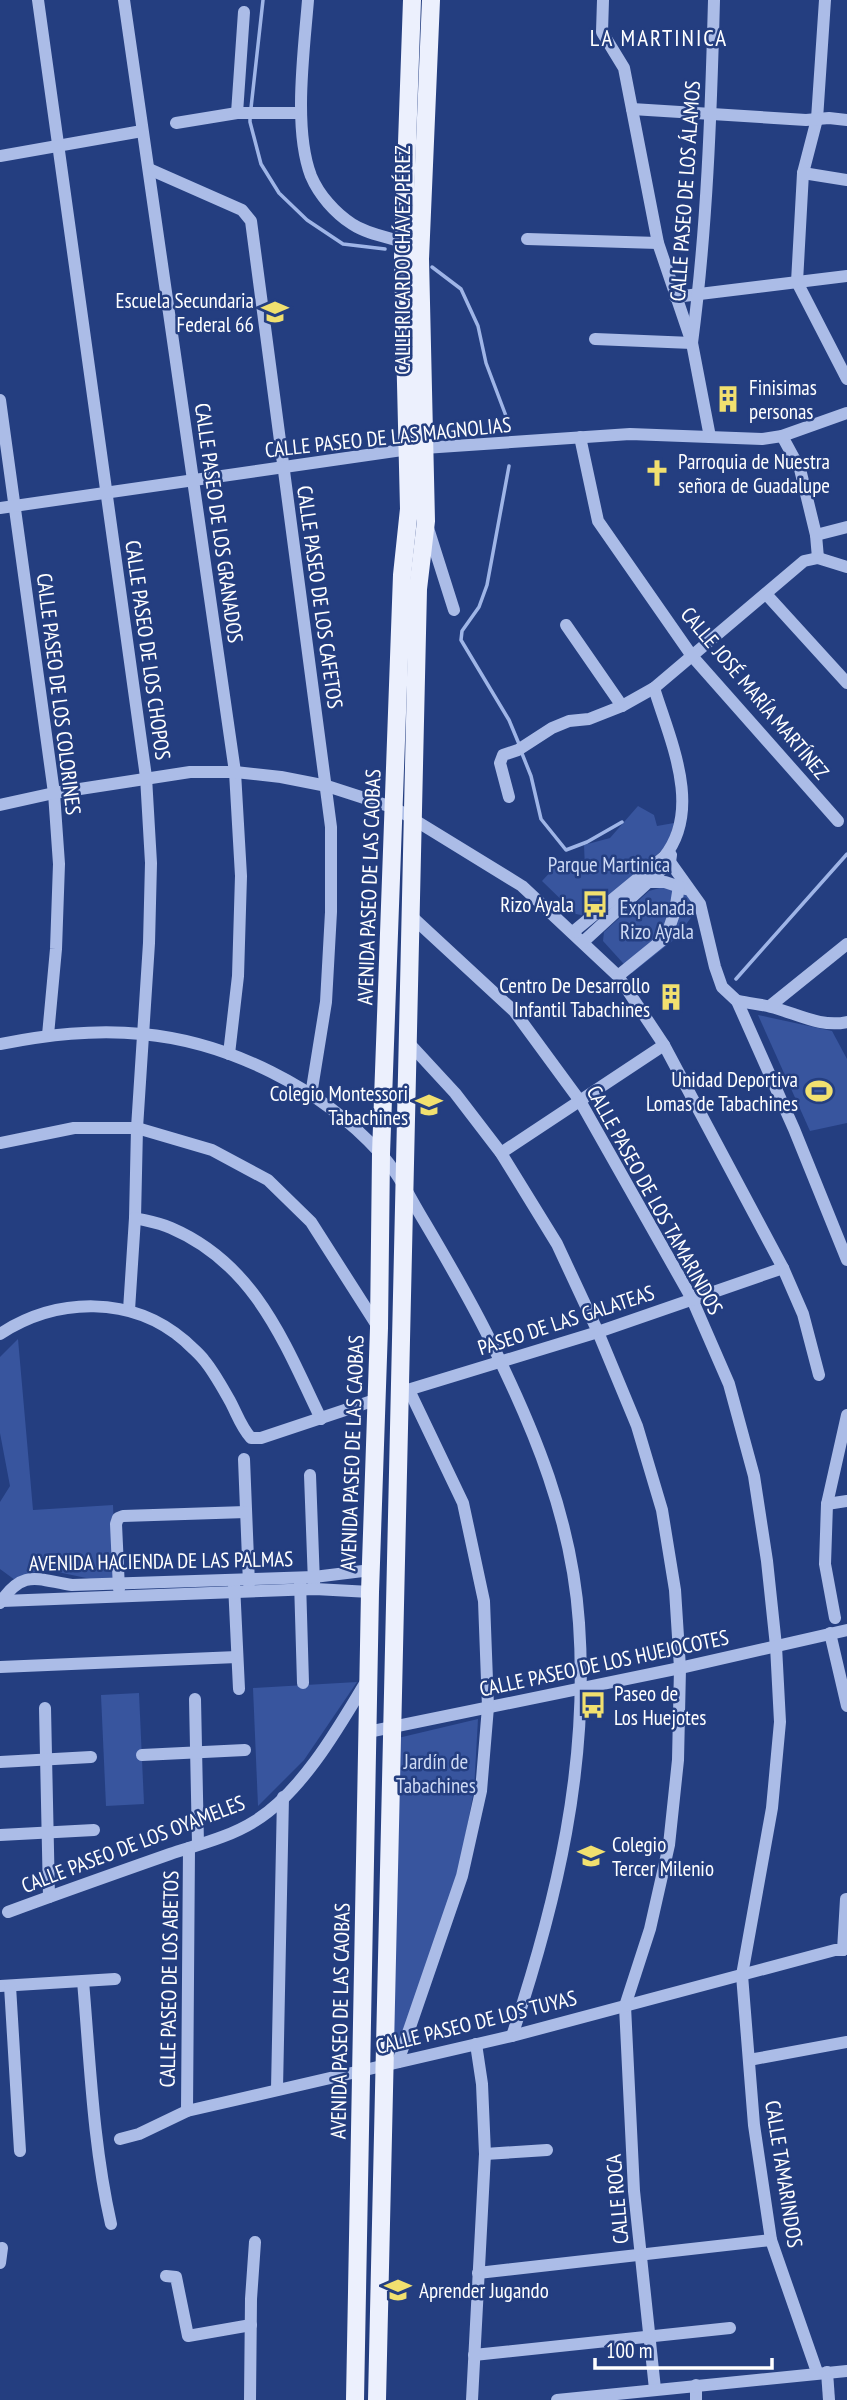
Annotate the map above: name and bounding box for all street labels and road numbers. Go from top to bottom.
street label: CALLE PASEO DE LOS ÁLAMOS [664,80,706,302]
street label: CALLE RICARDO CHÁVEZ PÉREZ [389,145,416,375]
street label: CALLE PASEO DE LOS GRANADOS [189,401,249,645]
street label: CALLE PASEO DE LAS MAGNOLIAS [264,411,512,463]
street label: CALLE PASEO DE LOS CAFETOS [291,484,349,710]
street label: CALLE PASEO DE LOS CHOPOS [119,539,177,761]
street label: CALLE PASEO DE LOS COLORINES [31,572,87,816]
street label: CALLE JOSÉ MARÍA MARTÍNEZ [675,601,835,785]
street label: AVENIDA PASEO DE LAS CAOBAS [351,768,387,1006]
street label: CALLE PASEO DE LOS TAMARINDOS [581,1081,729,1319]
street label: PASEO DE LAS GALATEAS [474,1279,658,1361]
street label: AVENIDA PASEO DE LAS CAOBAS [334,1334,370,1572]
street label: AVENIDA HACIENDA DE LAS PALMAS [29,1545,293,1577]
street label: CALLE PASEO DE LOS HUEJOCOTES [477,1623,731,1703]
street label: CALLE PASEO DE LOS OYAMELES [17,1789,249,1899]
street label: CALLE PASEO DE LOS ABETOS [154,1870,184,2088]
street label: AVENIDA PASEO DE LAS CAOBAS [324,1903,356,2139]
street label: CALLE PASEO DE LOS TUYAS [373,1984,579,2060]
street label: CALLE TAMARINDOS [759,2098,809,2250]
street label: CALLE ROCA [600,2153,634,2245]

